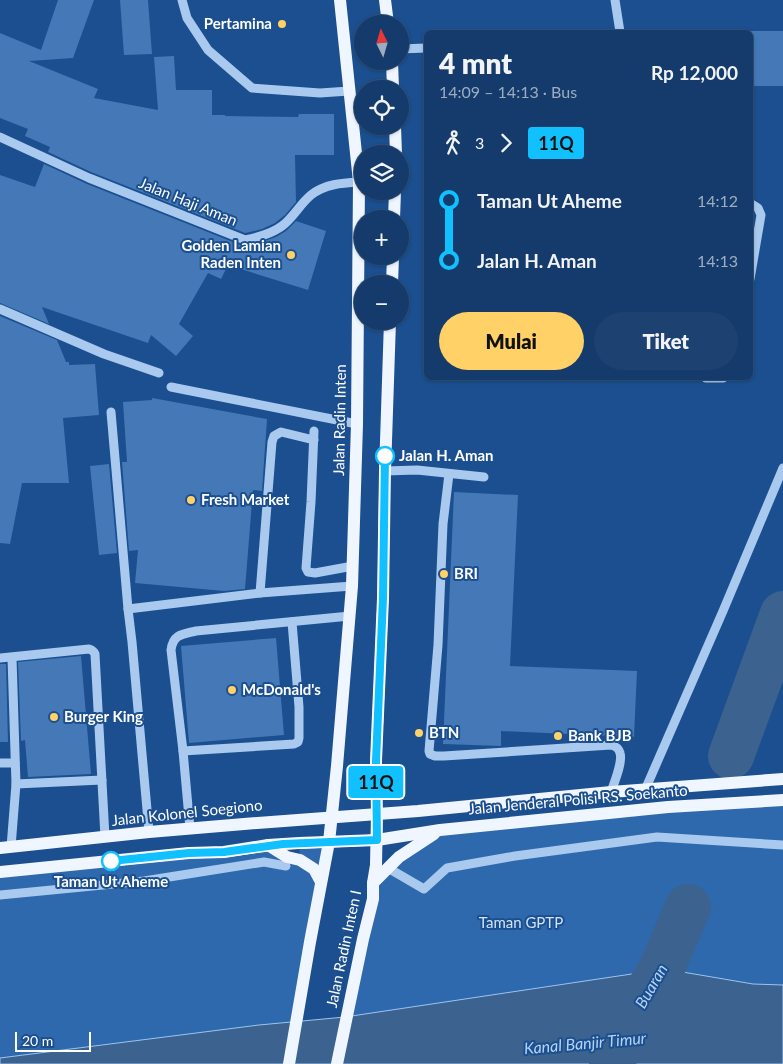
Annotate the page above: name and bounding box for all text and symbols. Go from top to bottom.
place label: Pertamina [204,14,272,32]
north arrow [354,15,409,70]
map controls [354,15,409,330]
marker: Pertamina [276,18,288,30]
text: 4 mnt [439,46,512,80]
text: Rp 12,000 [651,61,738,84]
button: locate [354,80,409,135]
text: 14:09 – 14:13 · Bus [439,82,577,101]
icon: walk [439,129,467,157]
icon: forward [492,129,520,157]
text: 11Q [538,132,574,154]
text: 3 [475,133,484,152]
button: layers [354,145,409,200]
street label: Jalan Haji Aman [137,173,240,229]
text: Taman Ut Aheme [477,189,622,212]
text: 14:12 [697,191,738,210]
button: + [354,210,409,265]
place label: Golden Lamian Raden Inten [181,236,281,271]
marker: Golden Lamian Raden Inten [285,249,297,261]
text: Jalan H. Aman [477,249,597,272]
text: 14:13 [697,251,738,270]
button: − [354,275,409,330]
button: Mulai [439,312,584,370]
button: Tiket [594,312,738,370]
street label: Jalan Radin Inten [329,364,349,476]
marker: Jalan H. Aman [375,446,395,466]
place label: Jalan H. Aman [399,446,494,464]
place label: Fresh Market [201,490,290,508]
marker: Fresh Market [185,494,197,506]
place label: BRI [454,564,478,582]
marker: BRI [438,568,450,580]
place label: McDonald's [242,680,321,698]
marker: McDonald's [226,684,238,696]
place label: Burger King [64,707,143,725]
marker: Burger King [48,711,60,723]
place label: BTN [429,723,459,741]
place label: Bank BJB [568,726,632,744]
marker: BTN [413,727,425,739]
marker: Bank BJB [552,730,564,742]
line badge: 11Q [347,766,405,798]
text: 11Q [358,771,394,793]
street label: Jalan Jenderal Polisi RS. Soekanto [468,780,688,818]
street label: Jalan Kolonel Soegiono [111,795,263,829]
marker: Taman Ut Aheme [101,851,121,871]
place label: Taman Ut Aheme [54,872,168,890]
street label: Jalan Radin Inten I [322,888,364,1009]
park label: Taman GPTP [479,913,563,931]
water label: Buaran [630,960,671,1011]
water label: Kanal Banjir Timur [523,1028,647,1057]
scale bar [15,1029,91,1052]
text: 20 m [22,1032,53,1049]

